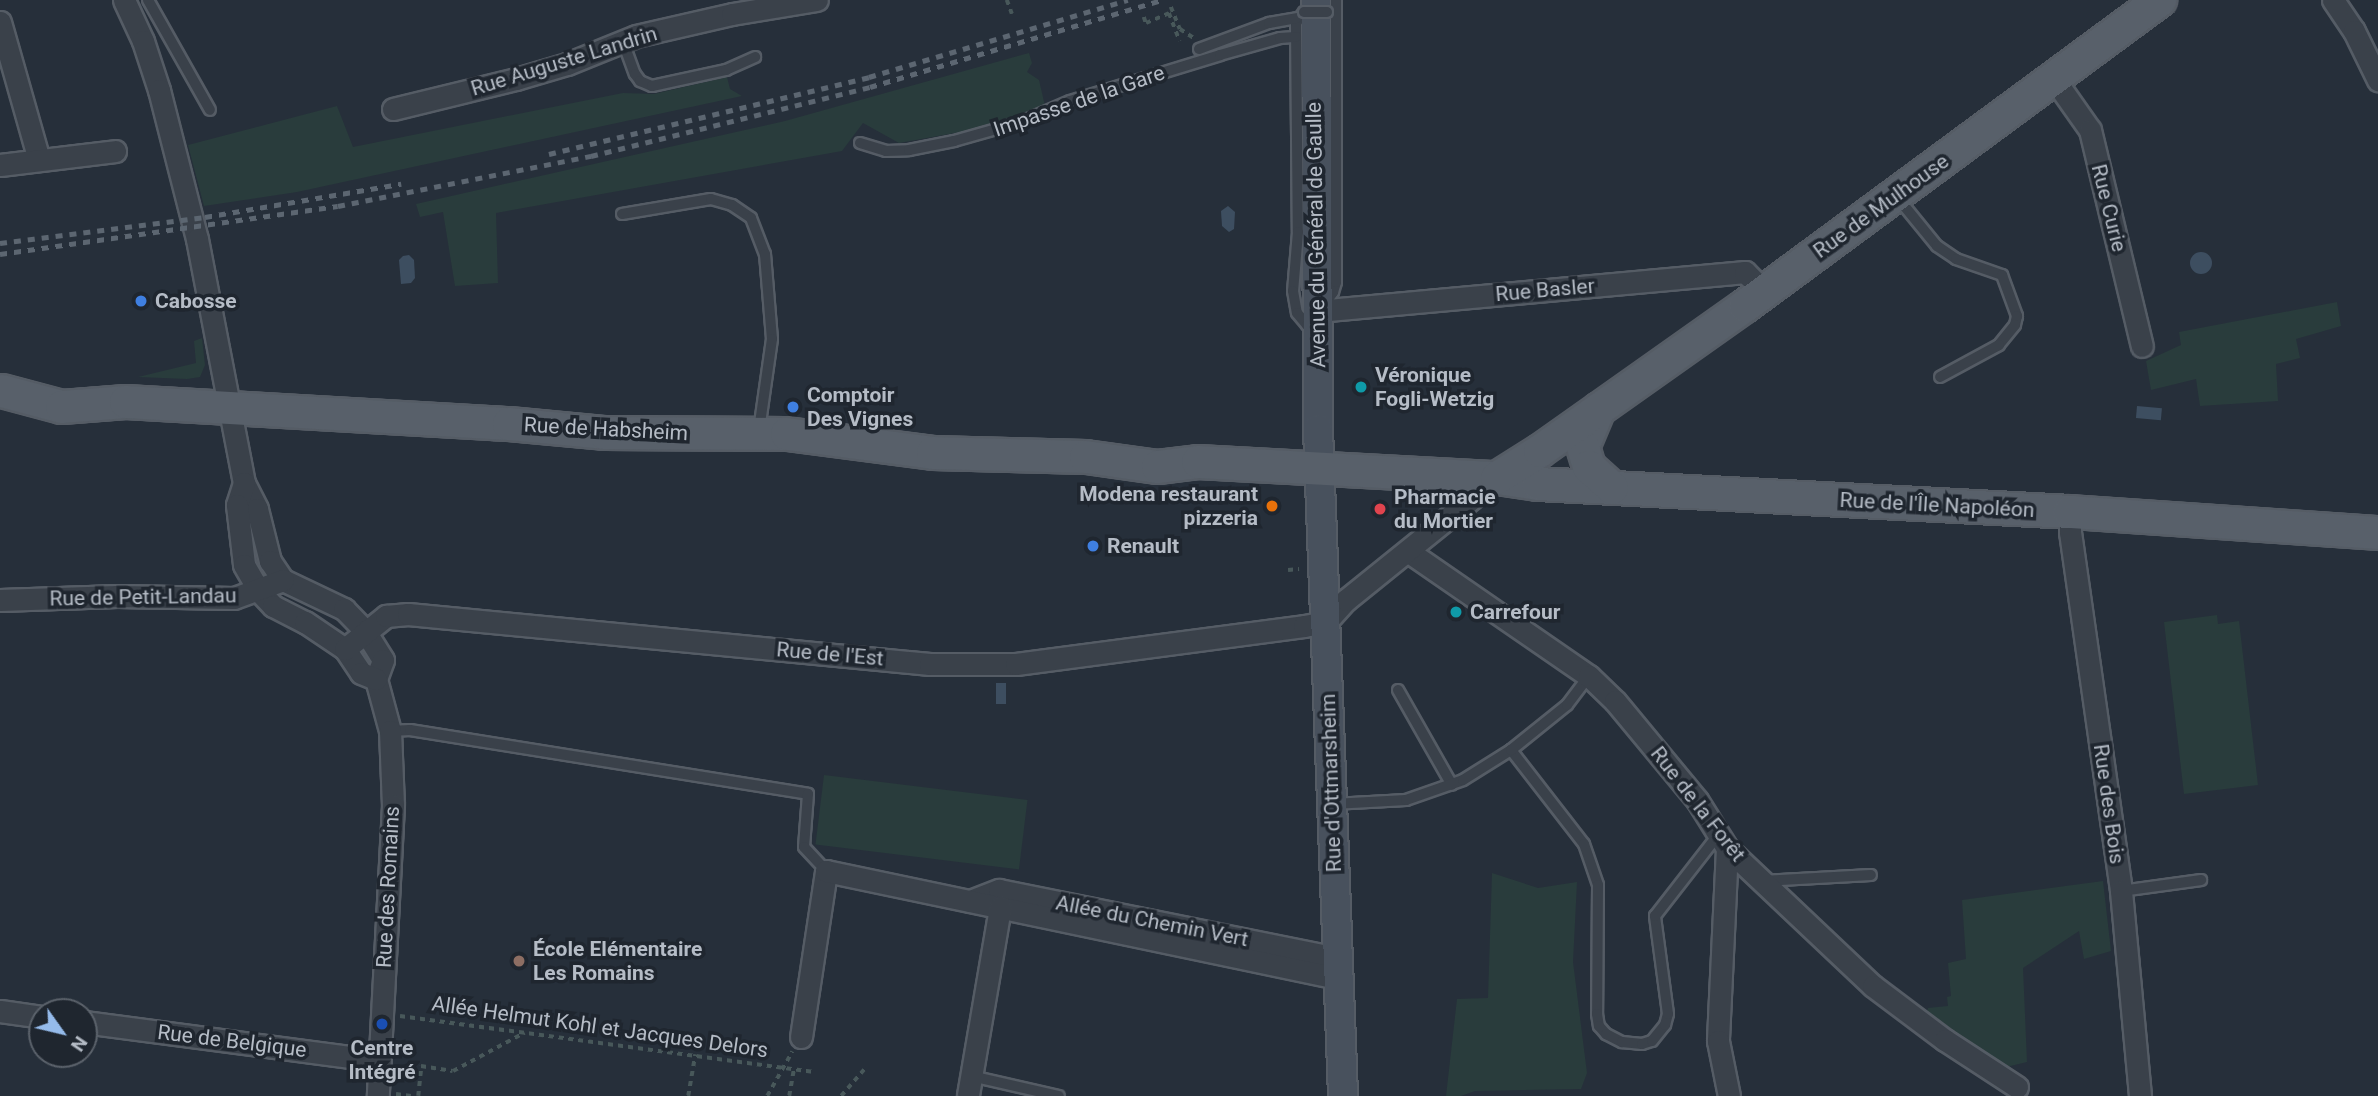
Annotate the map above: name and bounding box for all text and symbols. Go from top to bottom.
street label: Rue Auguste Landrin [468,21,660,101]
street label: Impasse de la Gare [990,60,1168,142]
street label: Avenue du Général de Gaulle [1301,102,1331,368]
street label: Rue de Mulhouse [1808,148,1954,264]
street label: Rue Curie [2086,162,2132,254]
street label: Rue Basler [1494,273,1596,307]
place label: Cabosse [155,288,237,314]
marker: Cabosse [133,293,149,309]
place label: Véronique Fogli-Wetzig [1375,362,1494,412]
marker: Véronique Fogli-Wetzig [1353,379,1369,395]
place label: Comptoir Des Vignes [807,382,913,432]
marker: Comptoir Des Vignes [785,399,801,415]
street label: Rue de Habsheim [523,412,689,446]
place label: Modena restaurant pizzeria [1079,481,1258,531]
place label: Pharmacie du Mortier [1394,484,1495,534]
street label: Rue de l'Île Napoléon [1839,487,2035,523]
marker: Modena restaurant pizzeria [1264,498,1280,514]
marker: Pharmacie du Mortier [1372,501,1388,517]
place label: Renault [1107,533,1179,559]
marker: Renault [1085,538,1101,554]
street label: Rue de Petit-Landau [49,583,237,611]
place label: Carrefour [1470,599,1560,625]
marker: Carrefour [1448,604,1464,620]
street label: Rue de l'Est [775,637,885,671]
street label: Rue d'Ottmarsheim [1315,693,1347,873]
street label: Rue de la Forêt [1645,741,1751,867]
street label: Rue des Bois [2088,742,2130,866]
street label: Rue des Romains [371,805,405,969]
street label: Allée du Chemin Vert [1054,890,1250,952]
place label: École Elémentaire Les Romains [533,936,702,986]
marker: École Elémentaire Les Romains [511,953,527,969]
street label: Allée Helmut Kohl et Jacques Delors [430,991,770,1063]
north arrow [28,998,98,1068]
marker: Centre Intégré [374,1016,390,1032]
street label: Rue de Belgique [156,1019,308,1063]
text: N [66,1032,92,1056]
place label: Centre Intégré [348,1035,416,1085]

